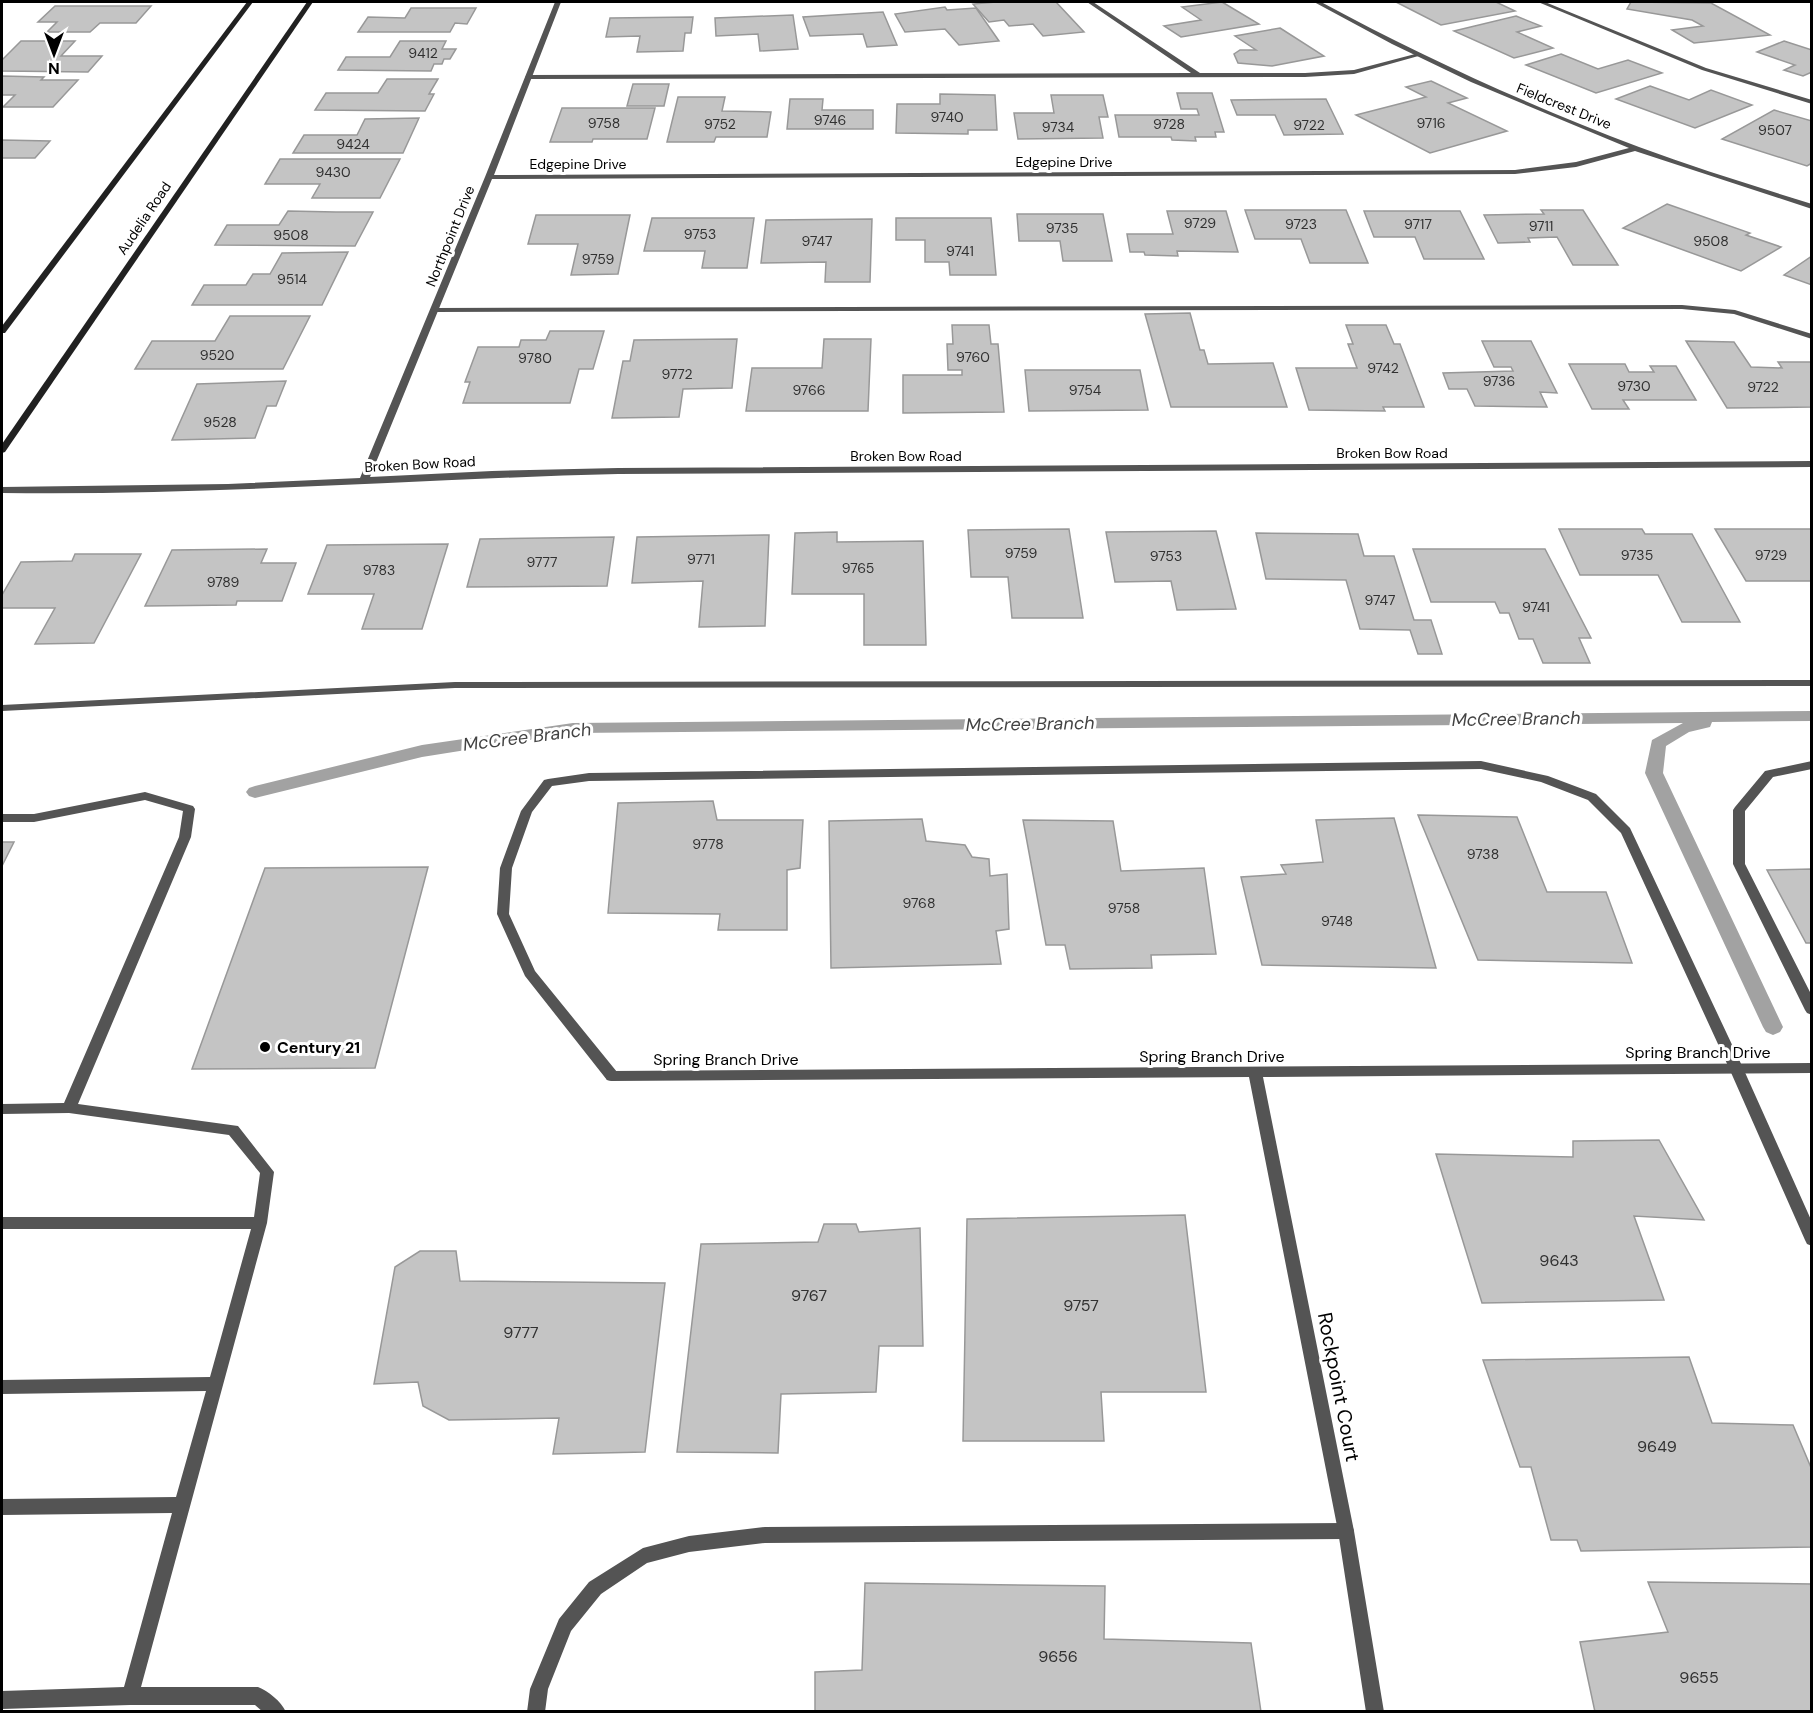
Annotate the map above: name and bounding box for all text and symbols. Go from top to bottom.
north arrow [24,24,84,84]
house number: 9412 [408,44,438,62]
text: N [48,58,60,79]
street label: Fieldcrest Drive [1514,79,1614,133]
house number: 9740 [930,108,964,126]
house number: 9746 [814,111,846,129]
house number: 9758 [588,114,620,132]
house number: 9716 [1416,114,1446,132]
house number: 9752 [704,115,736,133]
house number: 9728 [1153,115,1185,133]
house number: 9722 [1293,116,1325,134]
house number: 9734 [1042,118,1075,136]
house number: 9507 [1758,121,1792,139]
house number: 9424 [336,135,370,153]
street label: Edgepine Drive [1015,153,1113,171]
street label: Edgepine Drive [529,155,627,173]
house number: 9430 [315,163,351,181]
street label: Audelia Road [113,178,175,258]
street label: Northpoint Drive [422,183,478,289]
house number: 9729 [1184,214,1216,232]
house number: 9723 [1285,215,1317,233]
house number: 9717 [1404,215,1432,233]
house number: 9711 [1529,217,1553,235]
house number: 9735 [1046,219,1078,237]
house number: 9753 [684,225,716,243]
house number: 9508 [273,226,309,244]
house number: 9747 [801,232,833,250]
house number: 9508 [1693,232,1729,250]
house number: 9741 [946,242,974,260]
house number: 9759 [582,250,614,268]
house number: 9514 [277,270,308,288]
house number: 9520 [200,346,234,364]
house number: 9760 [956,348,990,366]
house number: 9780 [518,349,552,367]
house number: 9742 [1367,359,1399,377]
house number: 9772 [661,365,693,383]
house number: 9736 [1483,372,1515,390]
house number: 9730 [1617,377,1651,395]
house number: 9722 [1747,378,1779,396]
house number: 9766 [792,381,826,399]
house number: 9754 [1069,381,1102,399]
house number: 9528 [203,413,237,431]
street label: Broken Bow Road [1336,444,1448,462]
street label: Broken Bow Road [850,447,962,465]
street label: Broken Bow Road [364,452,476,476]
house number: 9759 [1005,544,1037,562]
house number: 9735 [1621,546,1653,564]
house number: 9729 [1755,546,1787,564]
house number: 9753 [1150,547,1182,565]
house number: 9771 [687,550,715,568]
house number: 9777 [527,553,557,571]
house number: 9765 [842,559,874,577]
house number: 9783 [363,561,395,579]
house number: 9789 [207,573,239,591]
house number: 9747 [1364,591,1396,609]
house number: 9741 [1522,598,1550,616]
water label: McCree Branch [1451,706,1581,732]
water label: McCree Branch [965,711,1095,737]
water label: McCree Branch [462,717,592,757]
house number: 9778 [692,835,724,853]
house number: 9738 [1467,845,1499,863]
house number: 9768 [903,894,935,912]
house number: 9758 [1108,899,1140,917]
house number: 9748 [1321,912,1353,930]
place label: Century 21 [277,1037,360,1058]
marker: Century 21 [258,1040,272,1054]
street label: Spring Branch Drive [1625,1042,1771,1063]
street label: Spring Branch Drive [1139,1046,1285,1067]
street label: Spring Branch Drive [653,1049,799,1070]
house number: 9643 [1539,1250,1579,1271]
house number: 9767 [791,1285,827,1306]
house number: 9757 [1063,1295,1099,1316]
street label: Rockpoint Court [1312,1310,1366,1464]
house number: 9777 [503,1322,539,1343]
house number: 9649 [1637,1436,1677,1457]
house number: 9656 [1038,1646,1078,1667]
house number: 9655 [1679,1667,1719,1688]

